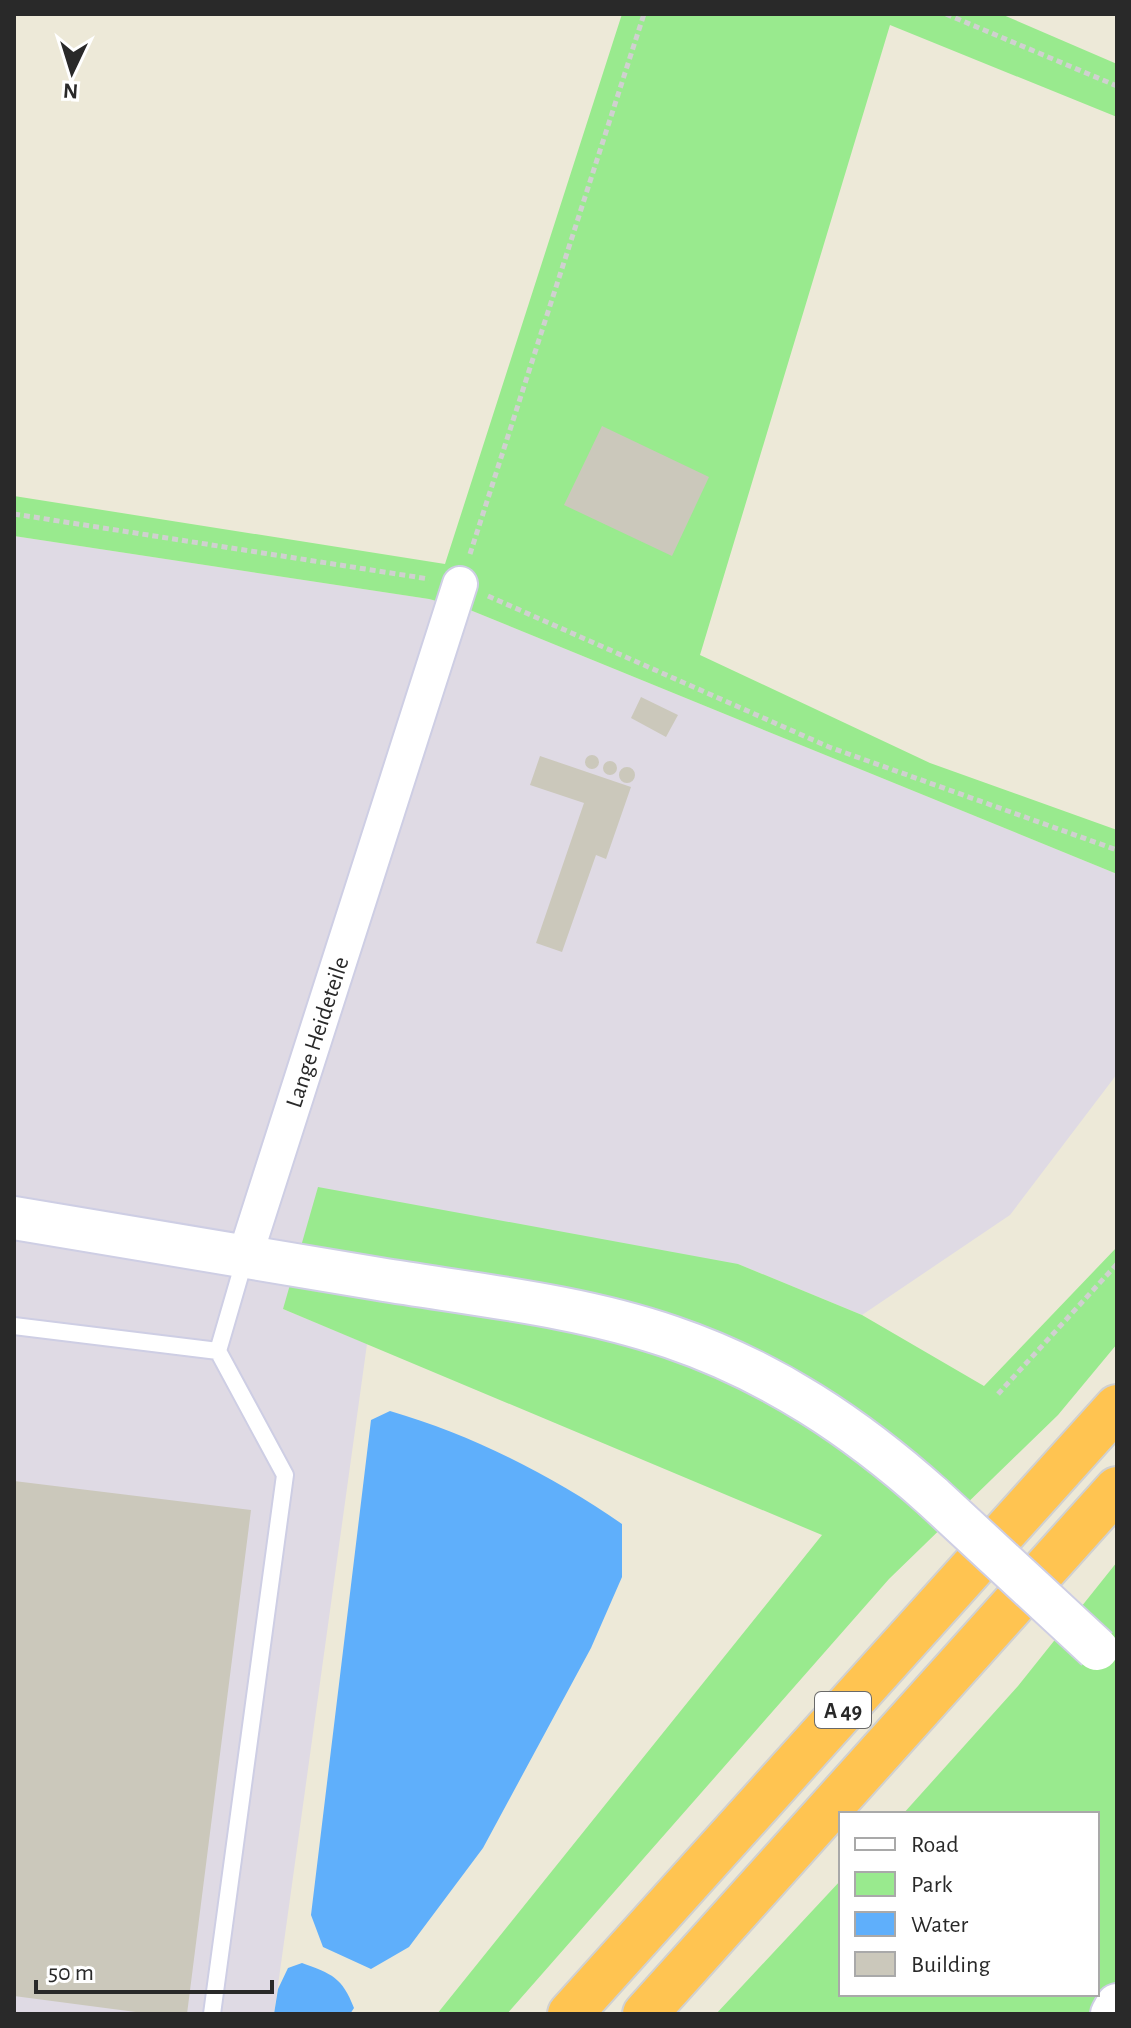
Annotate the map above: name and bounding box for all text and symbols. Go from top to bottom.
north arrow [32,32,112,112]
text: N [62,79,79,102]
street label: Lange Heideteile [282,954,354,1111]
road number: A 49 [815,1692,871,1728]
legend [839,1812,1099,1996]
text: Road [911,1833,959,1857]
text: Park [911,1873,952,1897]
text: Water [911,1913,969,1937]
scale bar [36,1944,272,1994]
text: Building [911,1953,990,1977]
text: 50 m [48,1961,94,1985]

